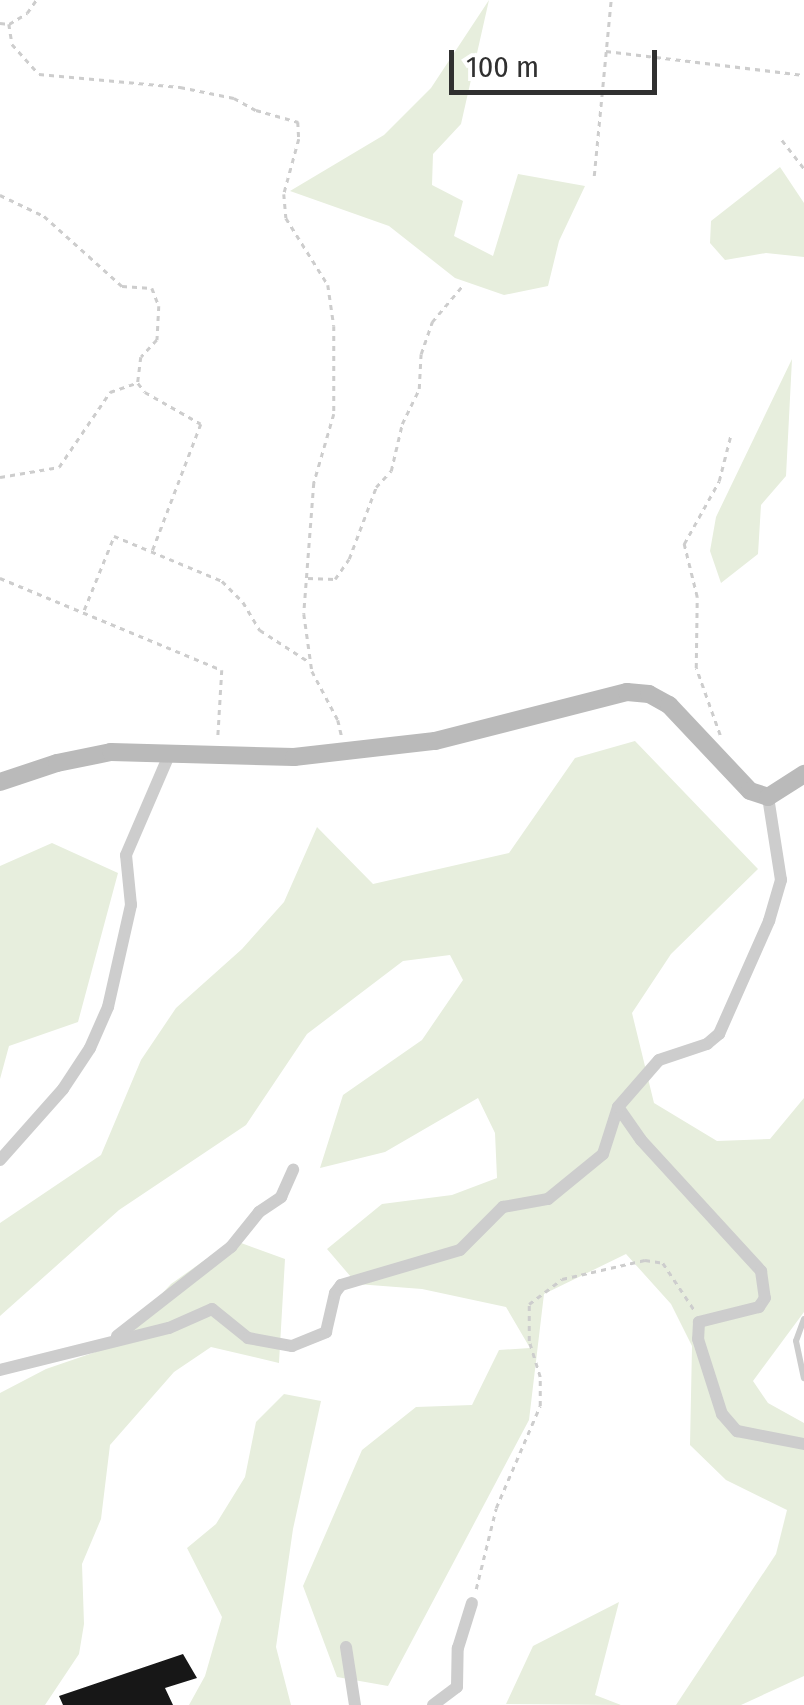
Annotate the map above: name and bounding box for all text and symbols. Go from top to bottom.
scale bar [454,30,662,92]
text: 100 m [466,49,539,85]

